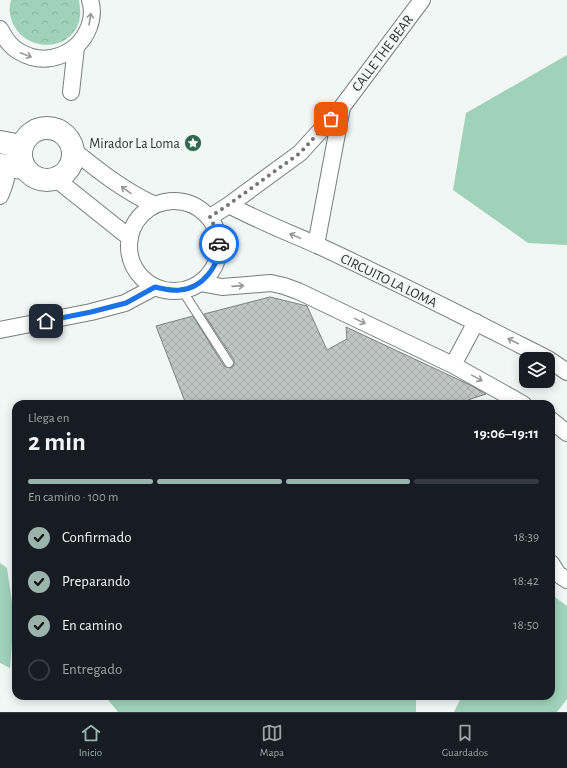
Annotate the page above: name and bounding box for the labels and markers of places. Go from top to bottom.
pin [314,102,348,136]
place icon: Mirador La Loma [183,133,203,153]
place label: Mirador La Loma [89,137,181,151]
pin [29,304,63,338]

